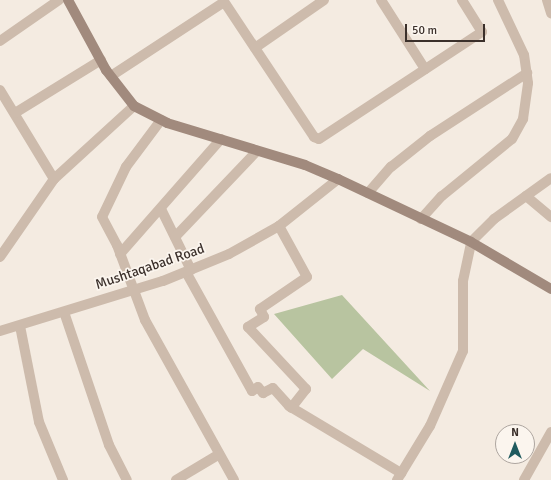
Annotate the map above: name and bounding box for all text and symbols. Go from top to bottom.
scale bar [407,16,487,42]
text: 50 m [412,23,437,38]
street label: Mushtaqabad Road [93,240,207,294]
north arrow [495,424,535,464]
text: N [511,426,519,439]

